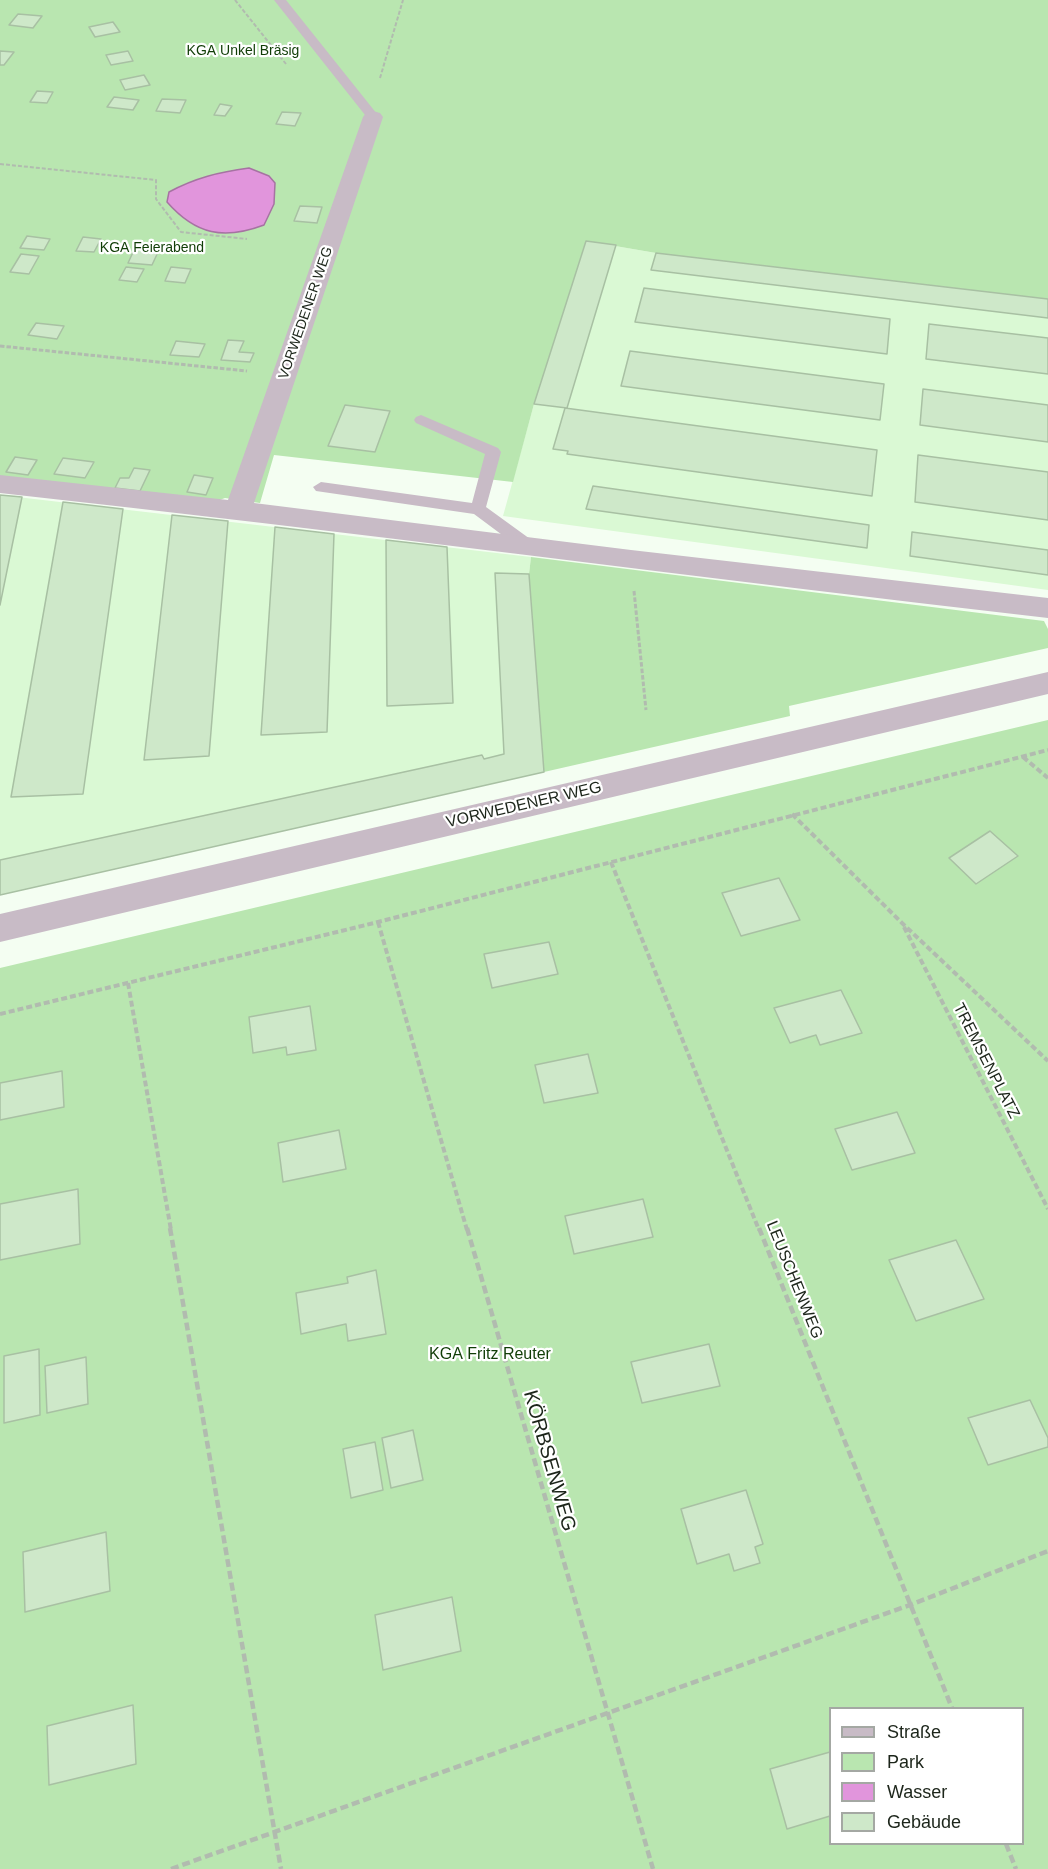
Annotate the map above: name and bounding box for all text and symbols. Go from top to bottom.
park label: KGA Unkel Bräsig [187,43,299,59]
park label: KGA Feierabend [100,240,204,256]
street label: VORWEDENER WEG [275,245,337,381]
street label: VORWEDENER WEG [444,778,604,832]
street label: TREMSENPLATZ [949,1000,1023,1122]
street label: LEUSCHENWEG [762,1218,826,1342]
park label: KGA Fritz Reuter [429,1345,551,1365]
street label: KÖRBSENWEG [517,1388,581,1534]
legend [829,1707,1024,1845]
text: Straße [887,1722,941,1742]
text: Park [887,1752,924,1772]
text: Wasser [887,1782,947,1802]
text: Gebäude [887,1812,961,1832]

